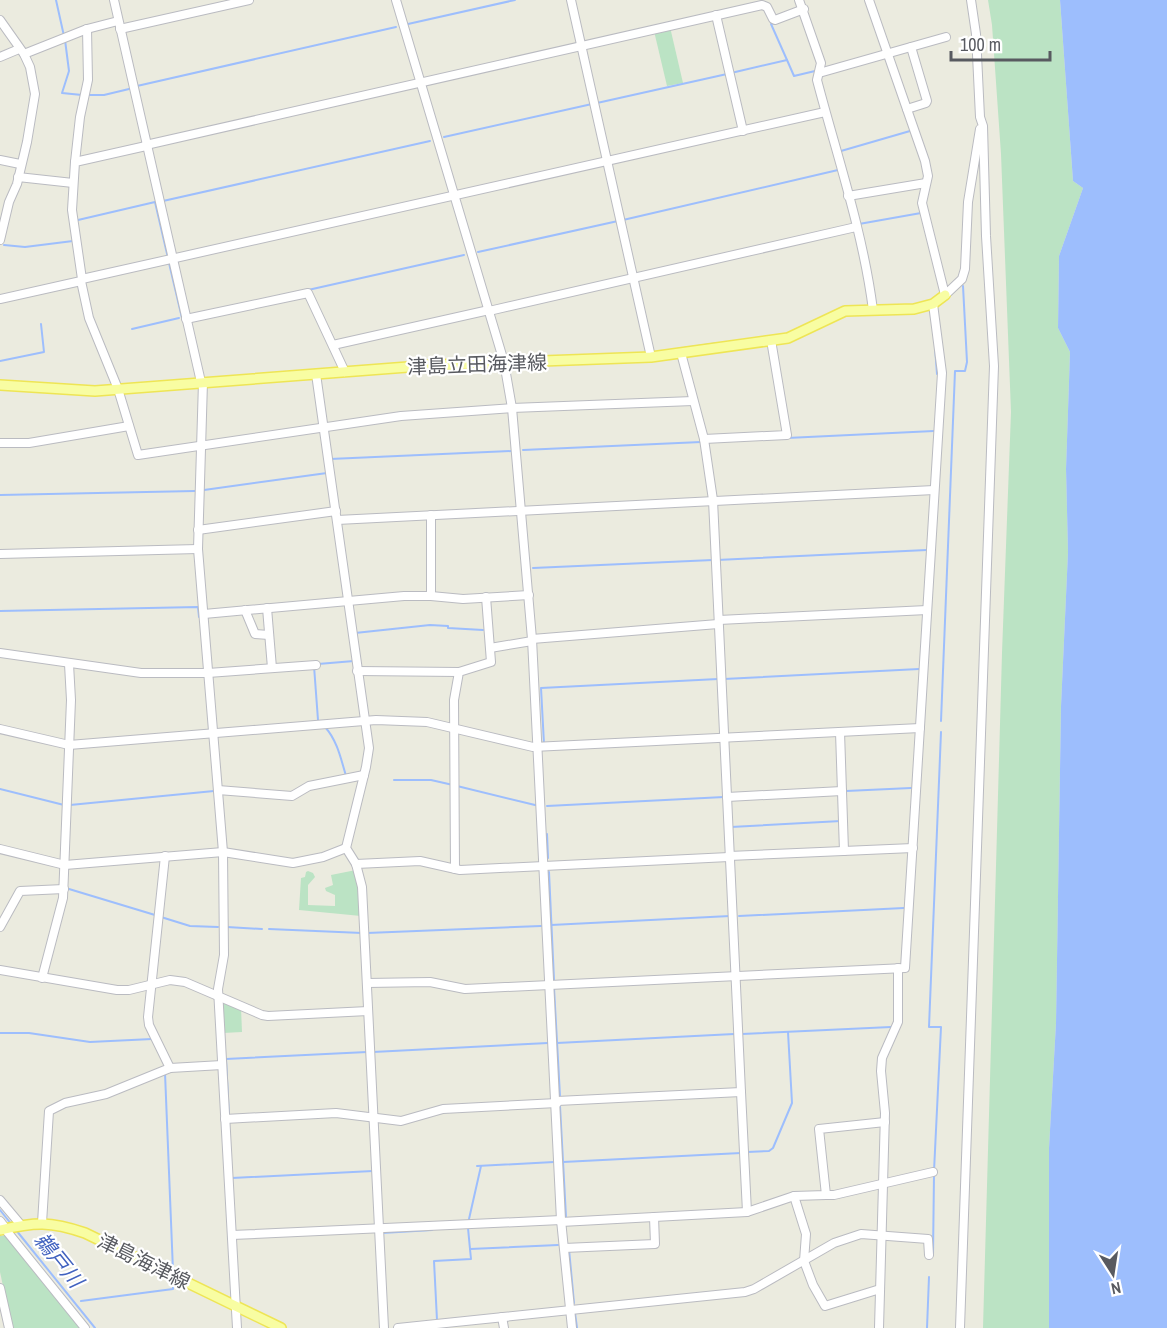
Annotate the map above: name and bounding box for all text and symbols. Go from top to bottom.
scale bar [951,24,1050,62]
text: 100 m [960,32,1001,57]
street label: 津島立田海津線 [407,348,547,380]
water label: 鵜戸川 [28,1226,91,1295]
street label: 津島海津線 [93,1227,195,1295]
north arrow [1083,1244,1143,1304]
text: N [1109,1277,1123,1300]

